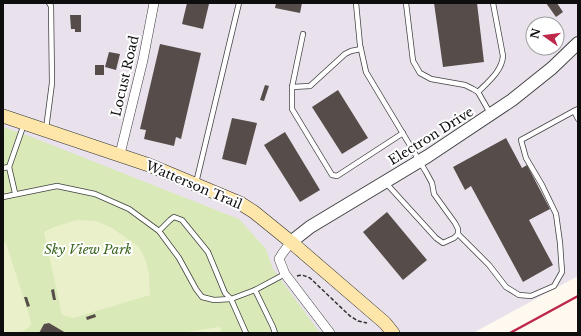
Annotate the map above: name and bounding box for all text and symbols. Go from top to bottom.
north arrow [525,16,565,56]
text: N [527,26,543,40]
street label: Locust Road [107,34,143,118]
street label: Electron Drive [385,103,477,169]
street label: Watterson Trail [142,157,245,213]
park label: Sky View Park [44,241,132,258]

